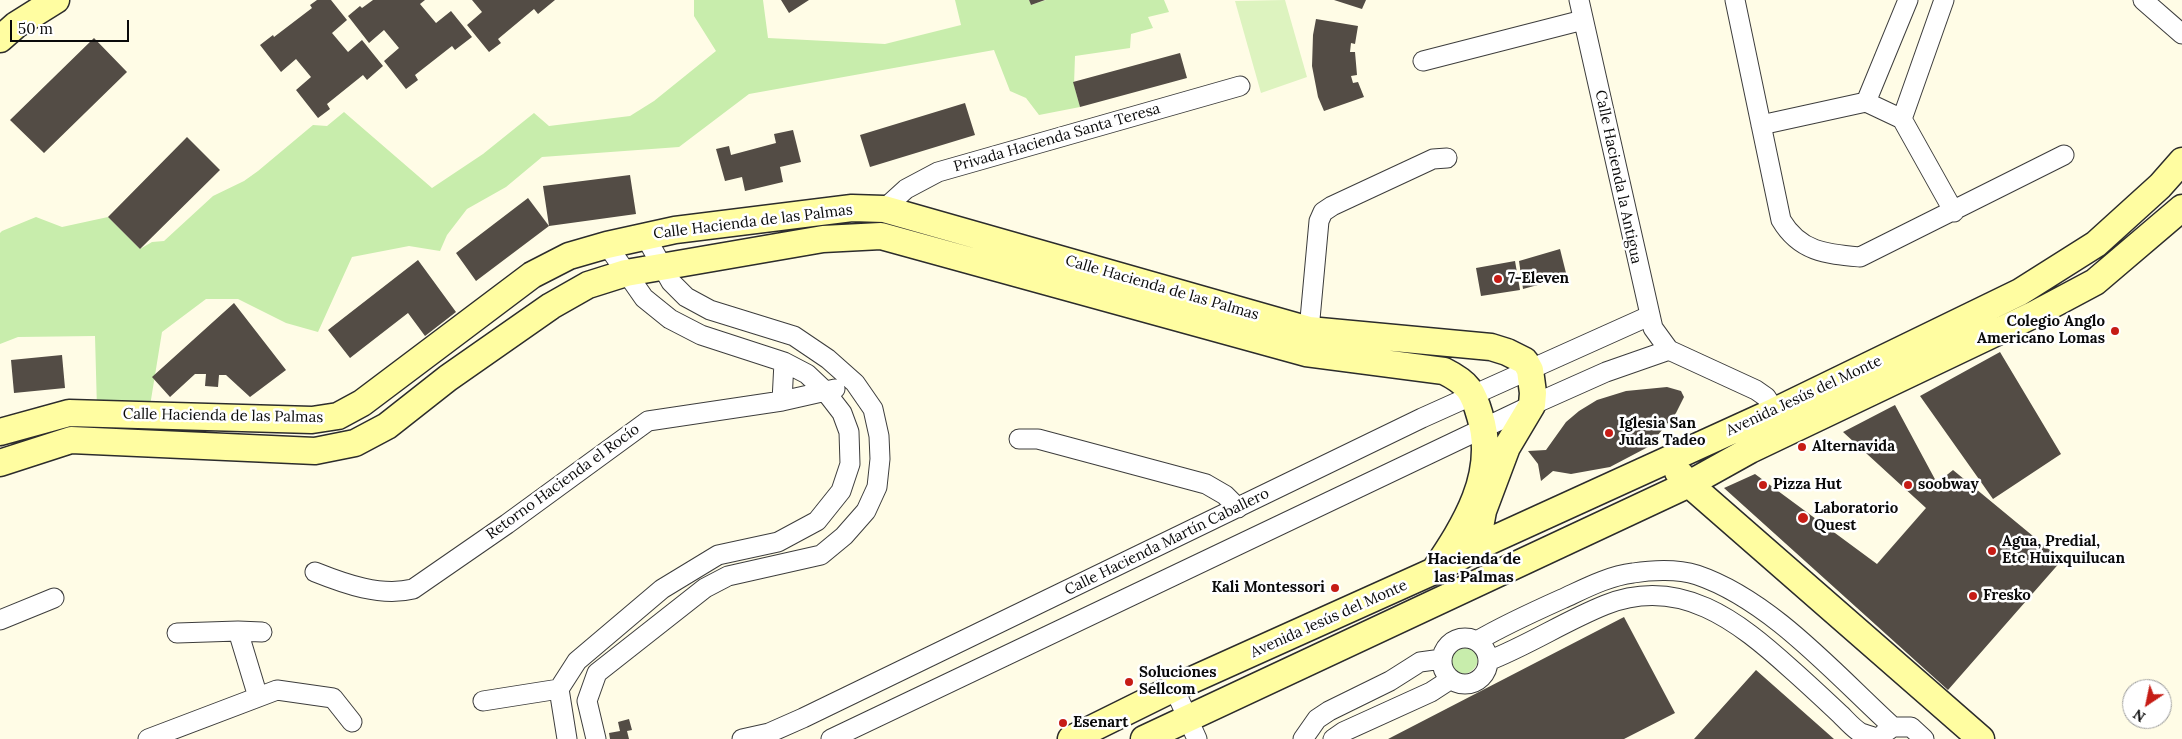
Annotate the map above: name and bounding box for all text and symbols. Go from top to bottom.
scale bar [12,10,131,42]
text: 50 m [18,19,53,38]
street label: Calle Hacienda la Antigua [1591,89,1645,265]
street label: Privada Hacienda Santa Teresa [952,100,1162,176]
street label: Calle Hacienda de las Palmas [652,201,854,243]
street label: Calle Hacienda de las Palmas [1063,252,1261,324]
place label: 7-Eleven [1508,270,1569,288]
marker: 7-Eleven [1492,273,1504,285]
place label: Colegio Anglo Americano Lomas [1977,313,2105,348]
marker: Colegio Anglo Americano Lomas [2109,325,2121,337]
street label: Avenida Jesús del Monte [1723,352,1885,440]
street label: Calle Hacienda de las Palmas [123,405,323,427]
place label: Iglesia San Judas Tadeo [1619,415,1705,450]
street label: Retorno Hacienda el Rocío [483,420,643,544]
marker: Iglesia San Judas Tadeo [1603,427,1615,439]
place label: Alternavida [1812,438,1895,456]
marker: Alternavida [1796,441,1808,453]
place label: Pizza Hut [1773,476,1842,494]
place label: soobway [1918,476,1979,494]
marker: Pizza Hut [1757,479,1769,491]
marker: soobway [1902,479,1914,491]
street label: Calle Hacienda Martín Caballero [1062,485,1272,599]
place label: Laboratorio Quest [1814,500,1898,535]
marker: Laboratorio Quest [1796,511,1810,525]
place label: Agua, Predial, Etc Huixquilucan [2002,533,2125,568]
marker: Agua, Predial, Etc Huixquilucan [1986,545,1998,557]
district label: Hacienda de las Palmas [1427,549,1521,587]
street label: Avenida Jesús del Monte [1248,576,1410,662]
place label: Kali Montessori [1211,579,1325,597]
marker: Kali Montessori [1329,582,1341,594]
place label: Fresko [1983,587,2031,605]
marker: Fresko [1967,590,1979,602]
place label: Soluciones Sellcom [1139,664,1216,699]
marker: Soluciones Sellcom [1123,676,1135,688]
north arrow [2122,679,2172,729]
text: N [2130,705,2149,726]
place label: Esenart [1073,714,1128,732]
marker: Esenart [1057,717,1069,729]

